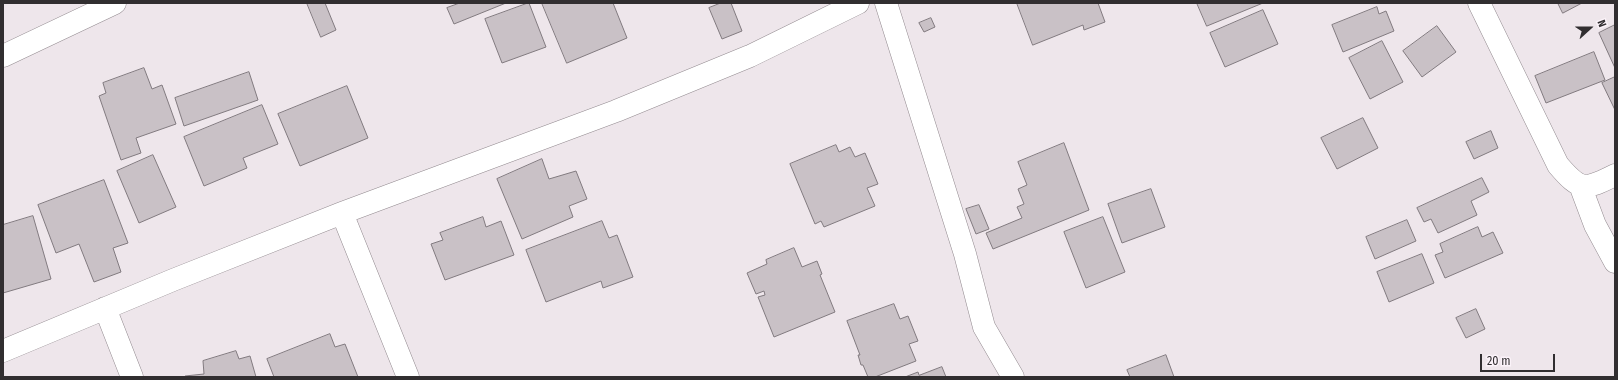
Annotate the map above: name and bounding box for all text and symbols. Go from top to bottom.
north arrow [1570,8,1610,48]
text: N [1594,18,1609,29]
scale bar [1482,346,1557,372]
text: 20 m [1487,354,1511,368]

